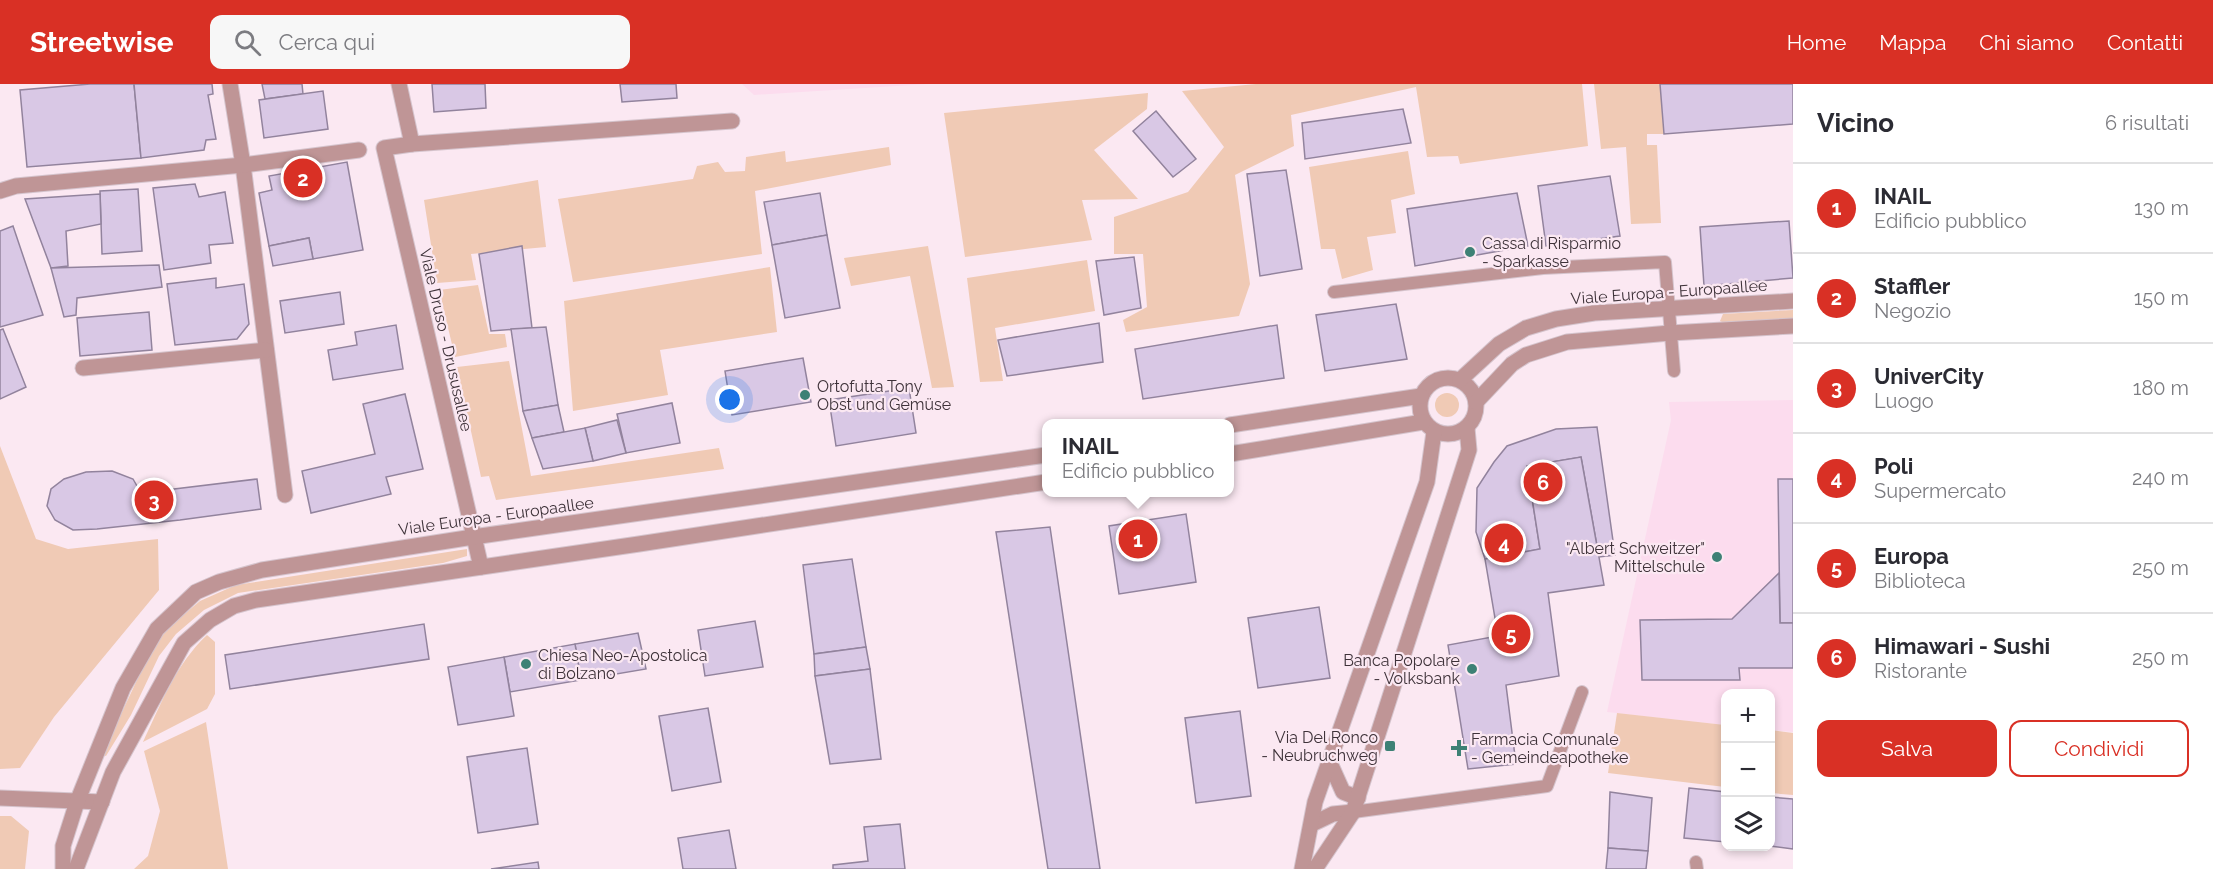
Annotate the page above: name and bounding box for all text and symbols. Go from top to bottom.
search box [210,15,630,69]
text: Streetwise [30,26,174,59]
icon: search [231,26,264,59]
text: Cerca qui [279,29,375,55]
text: Home [1787,30,1846,55]
text: Mappa [1879,30,1946,55]
text: Chi siamo [1979,30,2074,55]
text: Contatti [2107,30,2183,55]
text: Vicino [1817,108,1894,138]
text: 6 risultati [2105,111,2189,135]
pin: 2 [284,156,322,200]
text: INAIL [1874,183,1931,209]
text: 1 [1832,196,1841,220]
text: 130 m [2134,196,2189,220]
text: Edificio pubblico [1874,209,2027,233]
place label: Cassa di Risparmio - Sparkasse [1482,234,1621,271]
marker: Cassa di Risparmio - Sparkasse [1463,245,1477,259]
street label: Viale Druso - Drususallee [416,247,476,433]
text: Staffler [1874,273,1950,299]
street label: Viale Europa - Europaallee [1570,276,1768,308]
text: 2 [1831,286,1842,310]
text: 150 m [2134,286,2189,310]
text: Negozio [1874,299,1951,323]
text: UniverCity [1874,363,1984,389]
text: 3 [1831,376,1842,400]
text: 180 m [2133,376,2189,400]
place label: Ortofutta Tony Obst und Gemüse [817,377,951,414]
your location [715,385,744,414]
marker: Ortofutta Tony Obst und Gemüse [798,388,812,402]
text: Luogo [1874,389,1934,413]
popup [1042,419,1234,497]
text: INAIL [1062,433,1119,459]
text: Poli [1874,453,1913,479]
text: Edificio pubblico [1062,459,1214,483]
pin: 6 [1524,460,1562,504]
text: 4 [1831,466,1842,490]
text: 240 m [2132,466,2189,490]
pin: 3 [134,478,174,522]
text: Supermercato [1874,479,2006,503]
street label: Viale Europa - Europaallee [397,493,595,539]
pin: 1 [1118,516,1158,562]
pin: 4 [1484,520,1524,566]
place label: "Albert Schweitzer" Mittelschule [1566,539,1705,576]
text: Europa [1874,543,1949,569]
marker: "Albert Schweitzer" Mittelschule [1710,550,1724,564]
text: 5 [1831,556,1842,580]
text: 250 m [2132,556,2189,580]
text: Biblioteca [1874,569,1966,593]
pin: 5 [1492,612,1530,656]
text: Himawari - Sushi [1874,633,2050,659]
place label: Chiesa Neo-Apostolica di Bolzano [538,646,708,683]
text: 6 [1830,646,1843,670]
text: 250 m [2132,646,2189,670]
place label: Banca Popolare - Volksbank [1343,651,1461,688]
marker: Chiesa Neo-Apostolica di Bolzano [519,657,533,671]
text: Ristorante [1874,659,1967,683]
marker: Banca Popolare - Volksbank [1465,662,1479,676]
map controls [1721,689,1775,851]
button: + [1721,689,1775,743]
button: Salva [1817,720,1997,777]
button: Condividi [2009,720,2189,777]
place label: Via Del Ronco - Neubruchweg [1261,728,1378,765]
place label: Farmacia Comunale - Gemeindeapotheke [1471,730,1628,767]
marker: Via Del Ronco - Neubruchweg [1383,739,1397,753]
marker: Farmacia Comunale - Gemeindeapotheke [1452,741,1466,755]
button: − [1721,743,1775,797]
button: layers [1721,797,1775,851]

